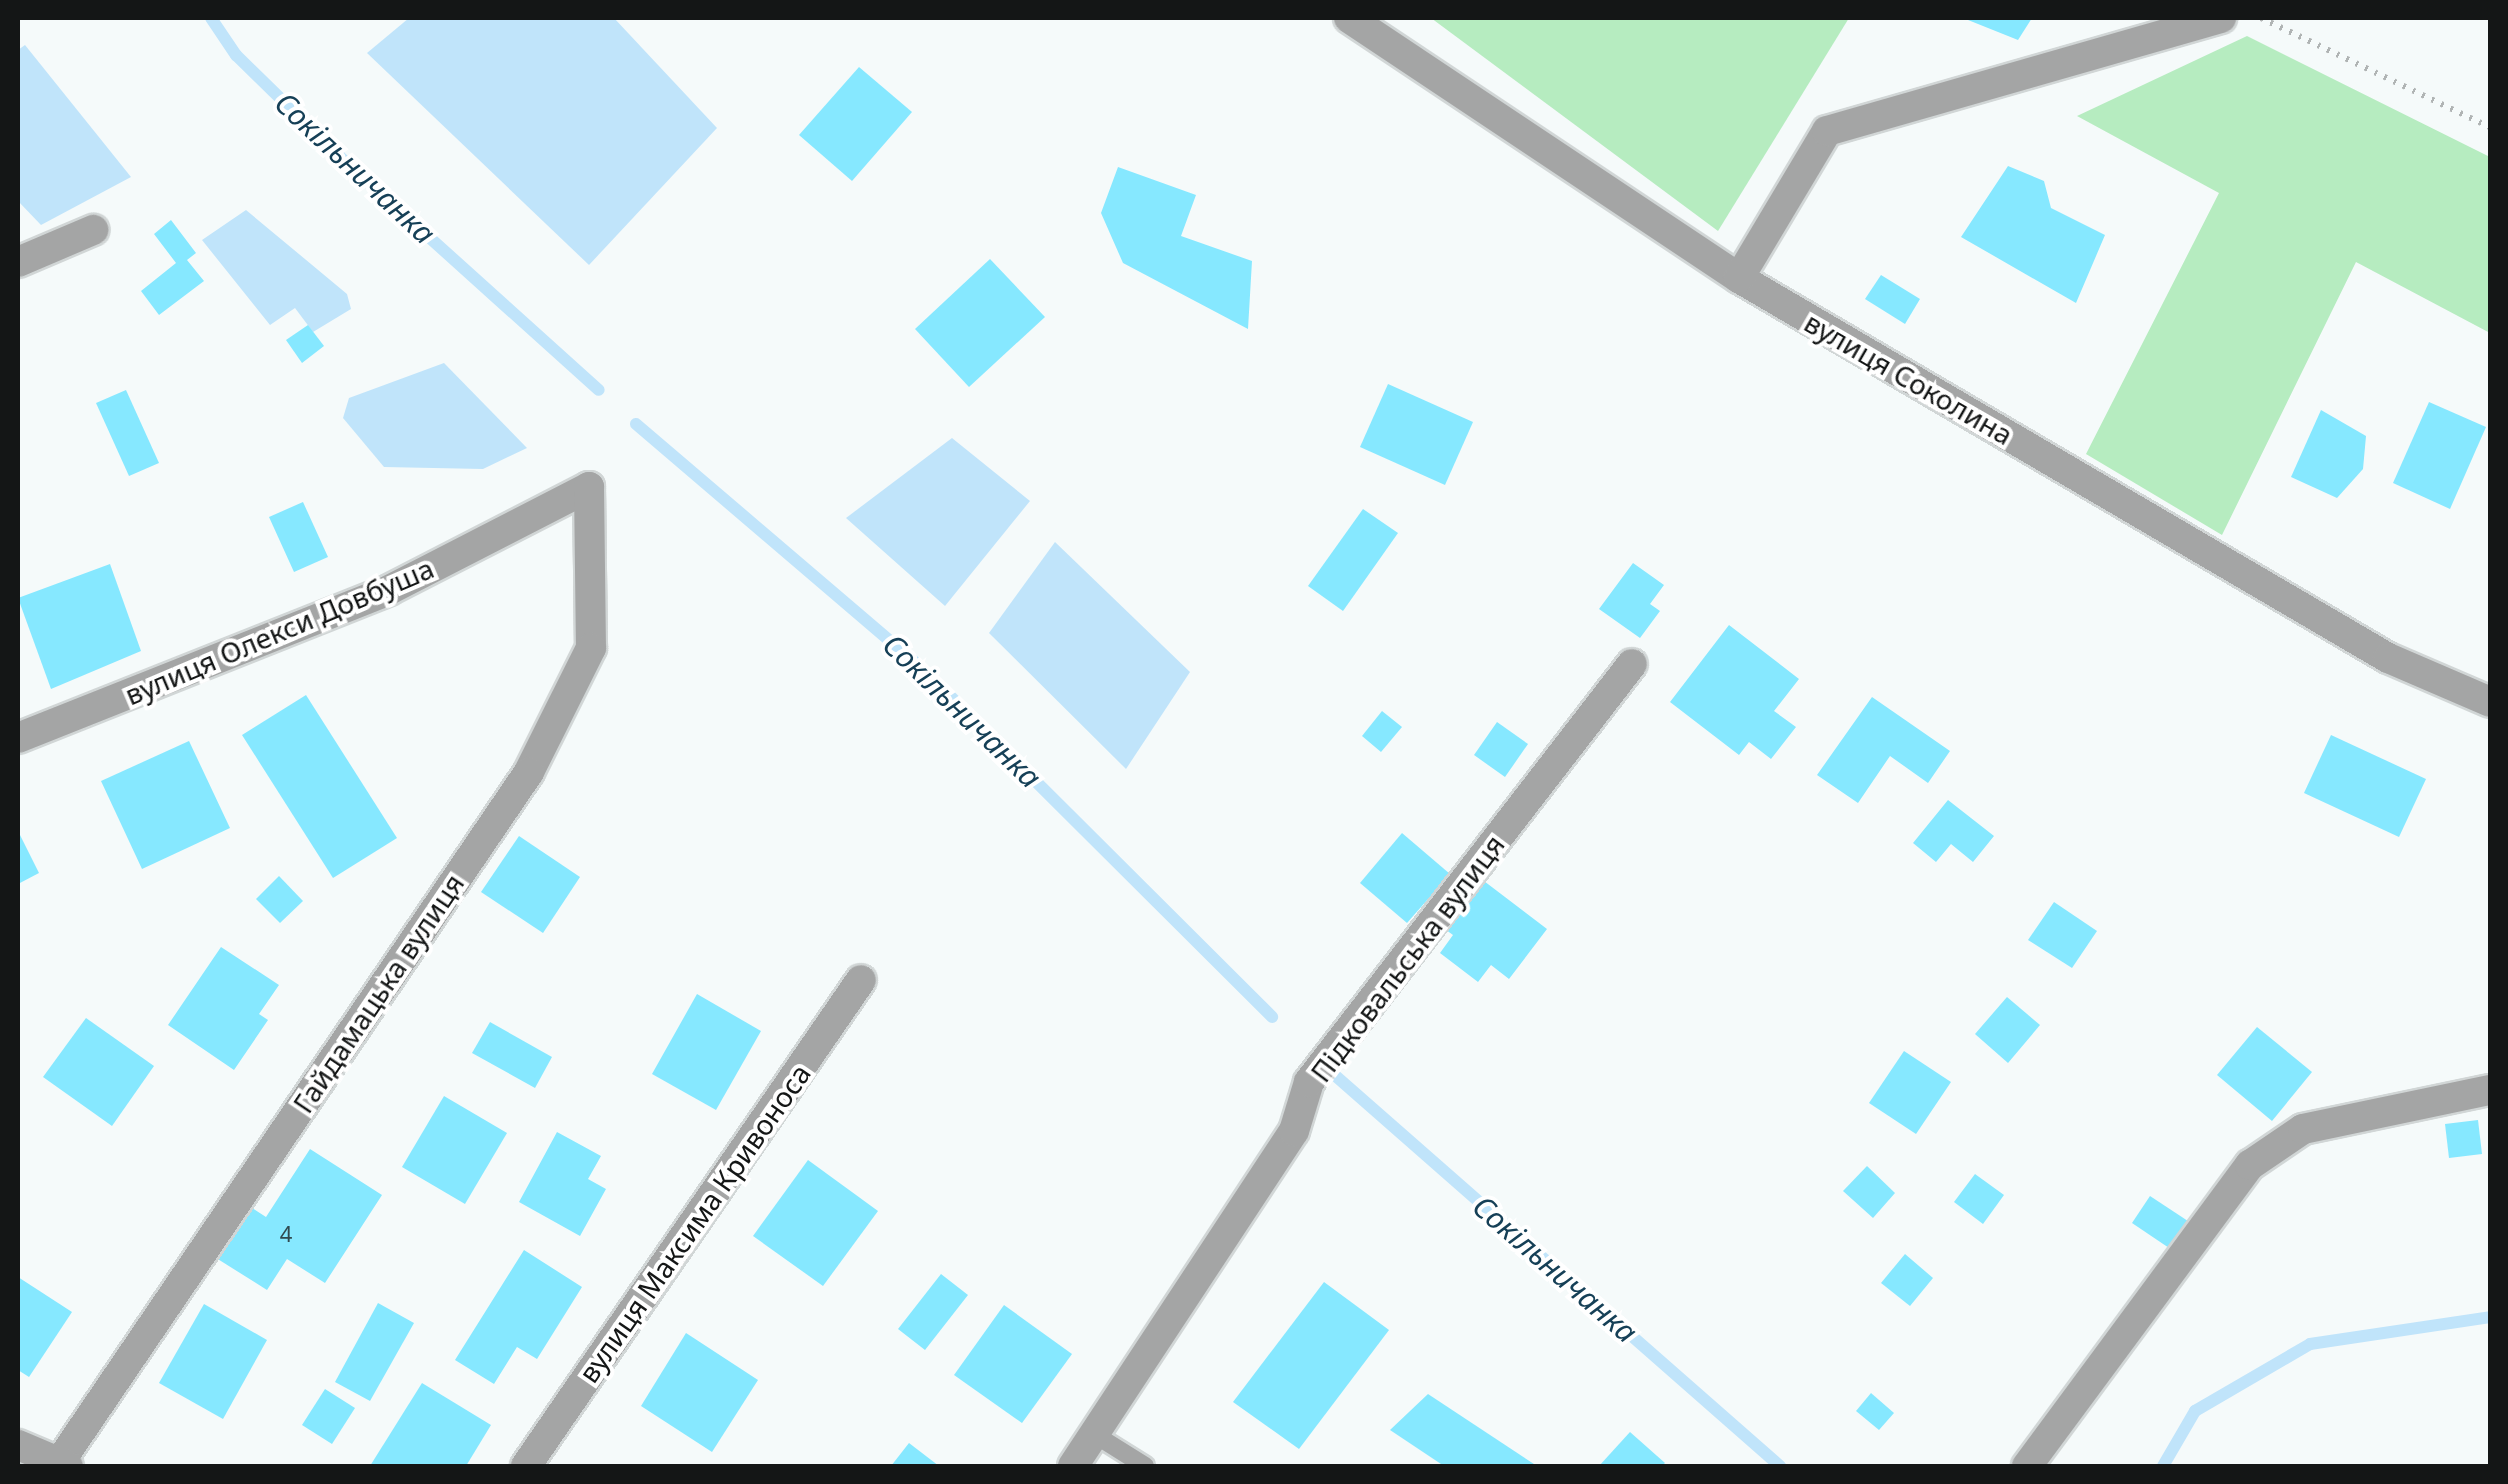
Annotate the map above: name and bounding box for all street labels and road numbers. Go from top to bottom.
street label: вулиця Соколина [1799,305,2019,451]
street label: вулиця Олекси Довбуша [120,551,438,711]
street label: Підковальська вулиця [1303,828,1511,1088]
street label: Гайдамацька вулиця [286,867,470,1119]
street label: вулиця Максима Кривоноса [571,1057,817,1389]

